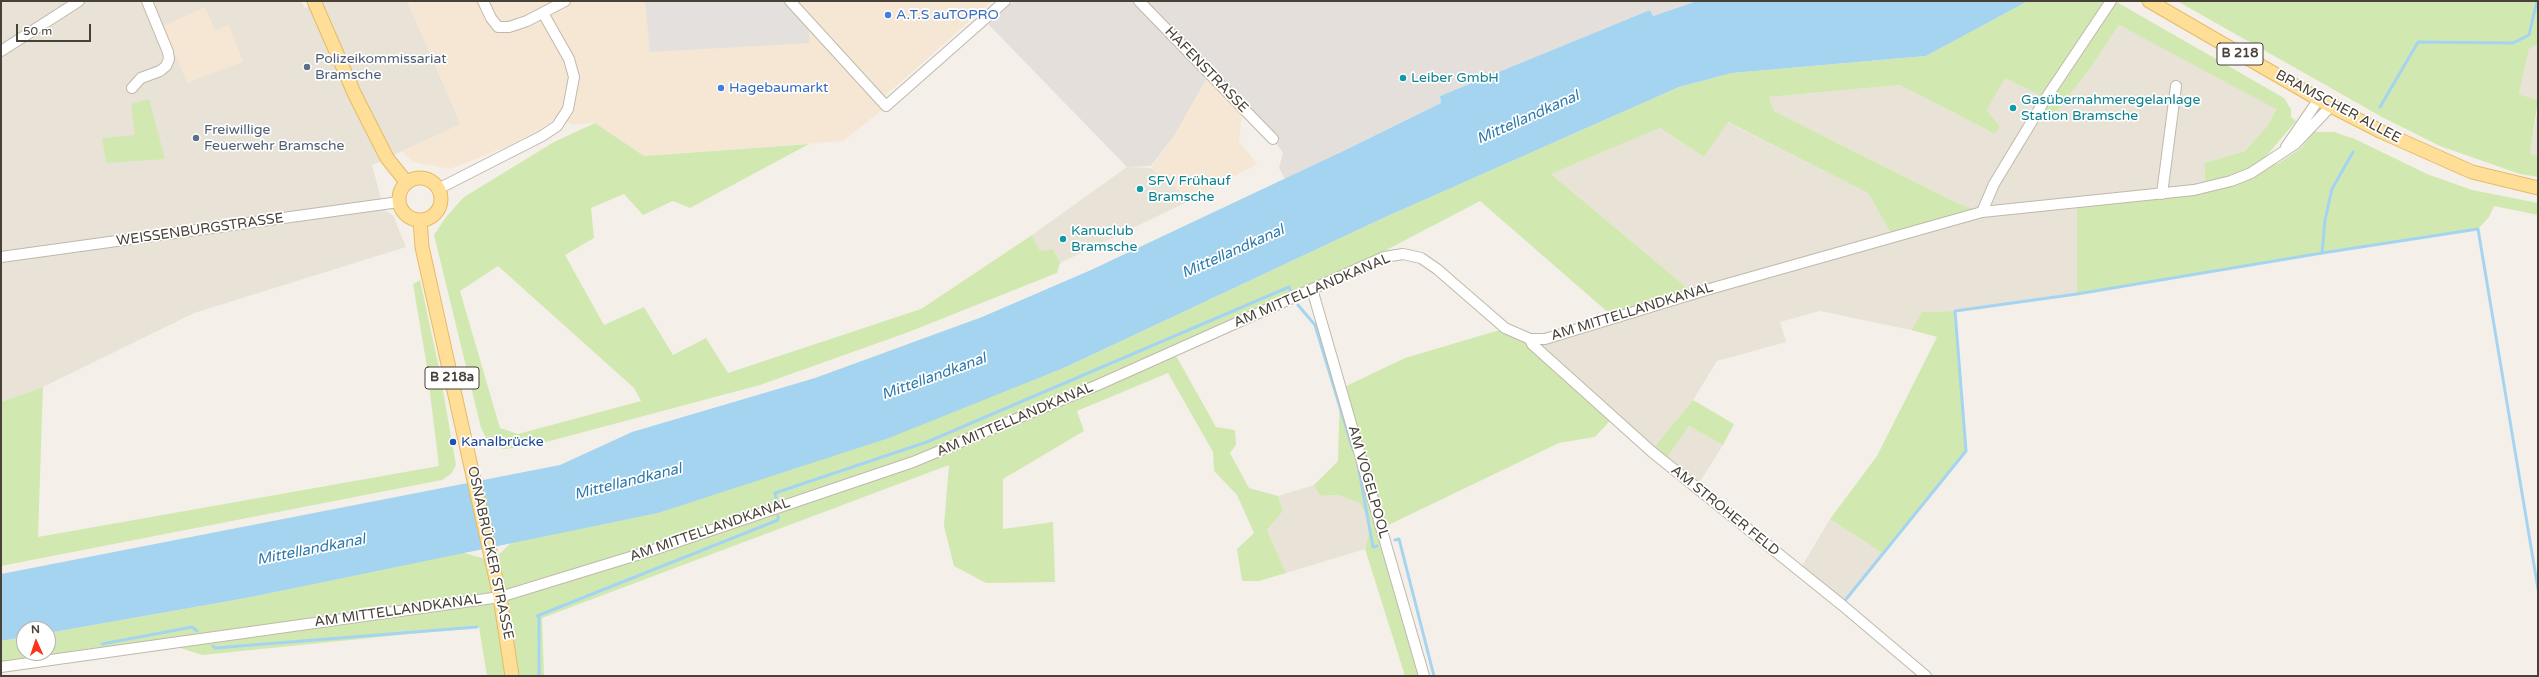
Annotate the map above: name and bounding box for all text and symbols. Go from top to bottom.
place label: A.T.S auTOPRO [896,7,999,23]
marker: A.T.S auTOPRO [883,10,893,20]
scale bar [18,16,93,42]
text: 50 m [23,24,52,38]
street label: HAFENSTRASSE [1161,24,1251,116]
road number: B 218 [2217,43,2263,65]
place label: Polizeikommissariat Bramsche [315,51,446,84]
marker: Polizeikommissariat Bramsche [302,62,312,72]
street label: BRAMSCHER ALLEE [2272,67,2404,147]
place label: Leiber GmbH [1411,70,1499,86]
marker: Leiber GmbH [1398,73,1408,83]
place label: Hagebaumarkt [729,80,828,96]
marker: Hagebaumarkt [716,83,726,93]
water label: Mittellandkanal [1474,87,1582,149]
place label: Gasübernahmeregelanlage Station Bramsche [2021,92,2200,124]
marker: Gasübernahmeregelanlage Station Bramsche [2008,103,2018,113]
place label: Freiwillige Feuerwehr Bramsche [204,122,344,154]
marker: Freiwillige Feuerwehr Bramsche [191,133,201,143]
place label: SFV Frühauf Bramsche [1148,173,1231,206]
marker: SFV Frühauf Bramsche [1135,184,1145,194]
street label: WEISSENBURGSTRASSE [115,210,285,250]
water label: Mittellandkanal [1179,221,1287,283]
place label: Kanuclub Bramsche [1071,223,1137,256]
marker: Kanuclub Bramsche [1058,234,1068,244]
street label: AM MITTELLANDKANAL [1231,250,1393,332]
street label: AM MITTELLANDKANAL [1549,279,1715,345]
water label: Mittellandkanal [879,350,989,404]
road number: B 218a [425,367,479,389]
street label: AM MITTELLANDKANAL [934,379,1096,461]
street label: AM VOGELPOOL [1344,424,1392,540]
place label: Kanalbrücke [461,434,544,450]
marker: Kanalbrücke [448,437,458,447]
water label: Mittellandkanal [572,460,684,504]
street label: AM STROHER FELD [1667,462,1783,560]
street label: OSNABRÜCKER STRASSE [463,465,517,641]
street label: AM MITTELLANDKANAL [628,495,792,565]
water label: Mittellandkanal [255,531,367,569]
street label: AM MITTELLANDKANAL [313,591,483,631]
north arrow [16,621,56,661]
text: N [31,623,40,636]

